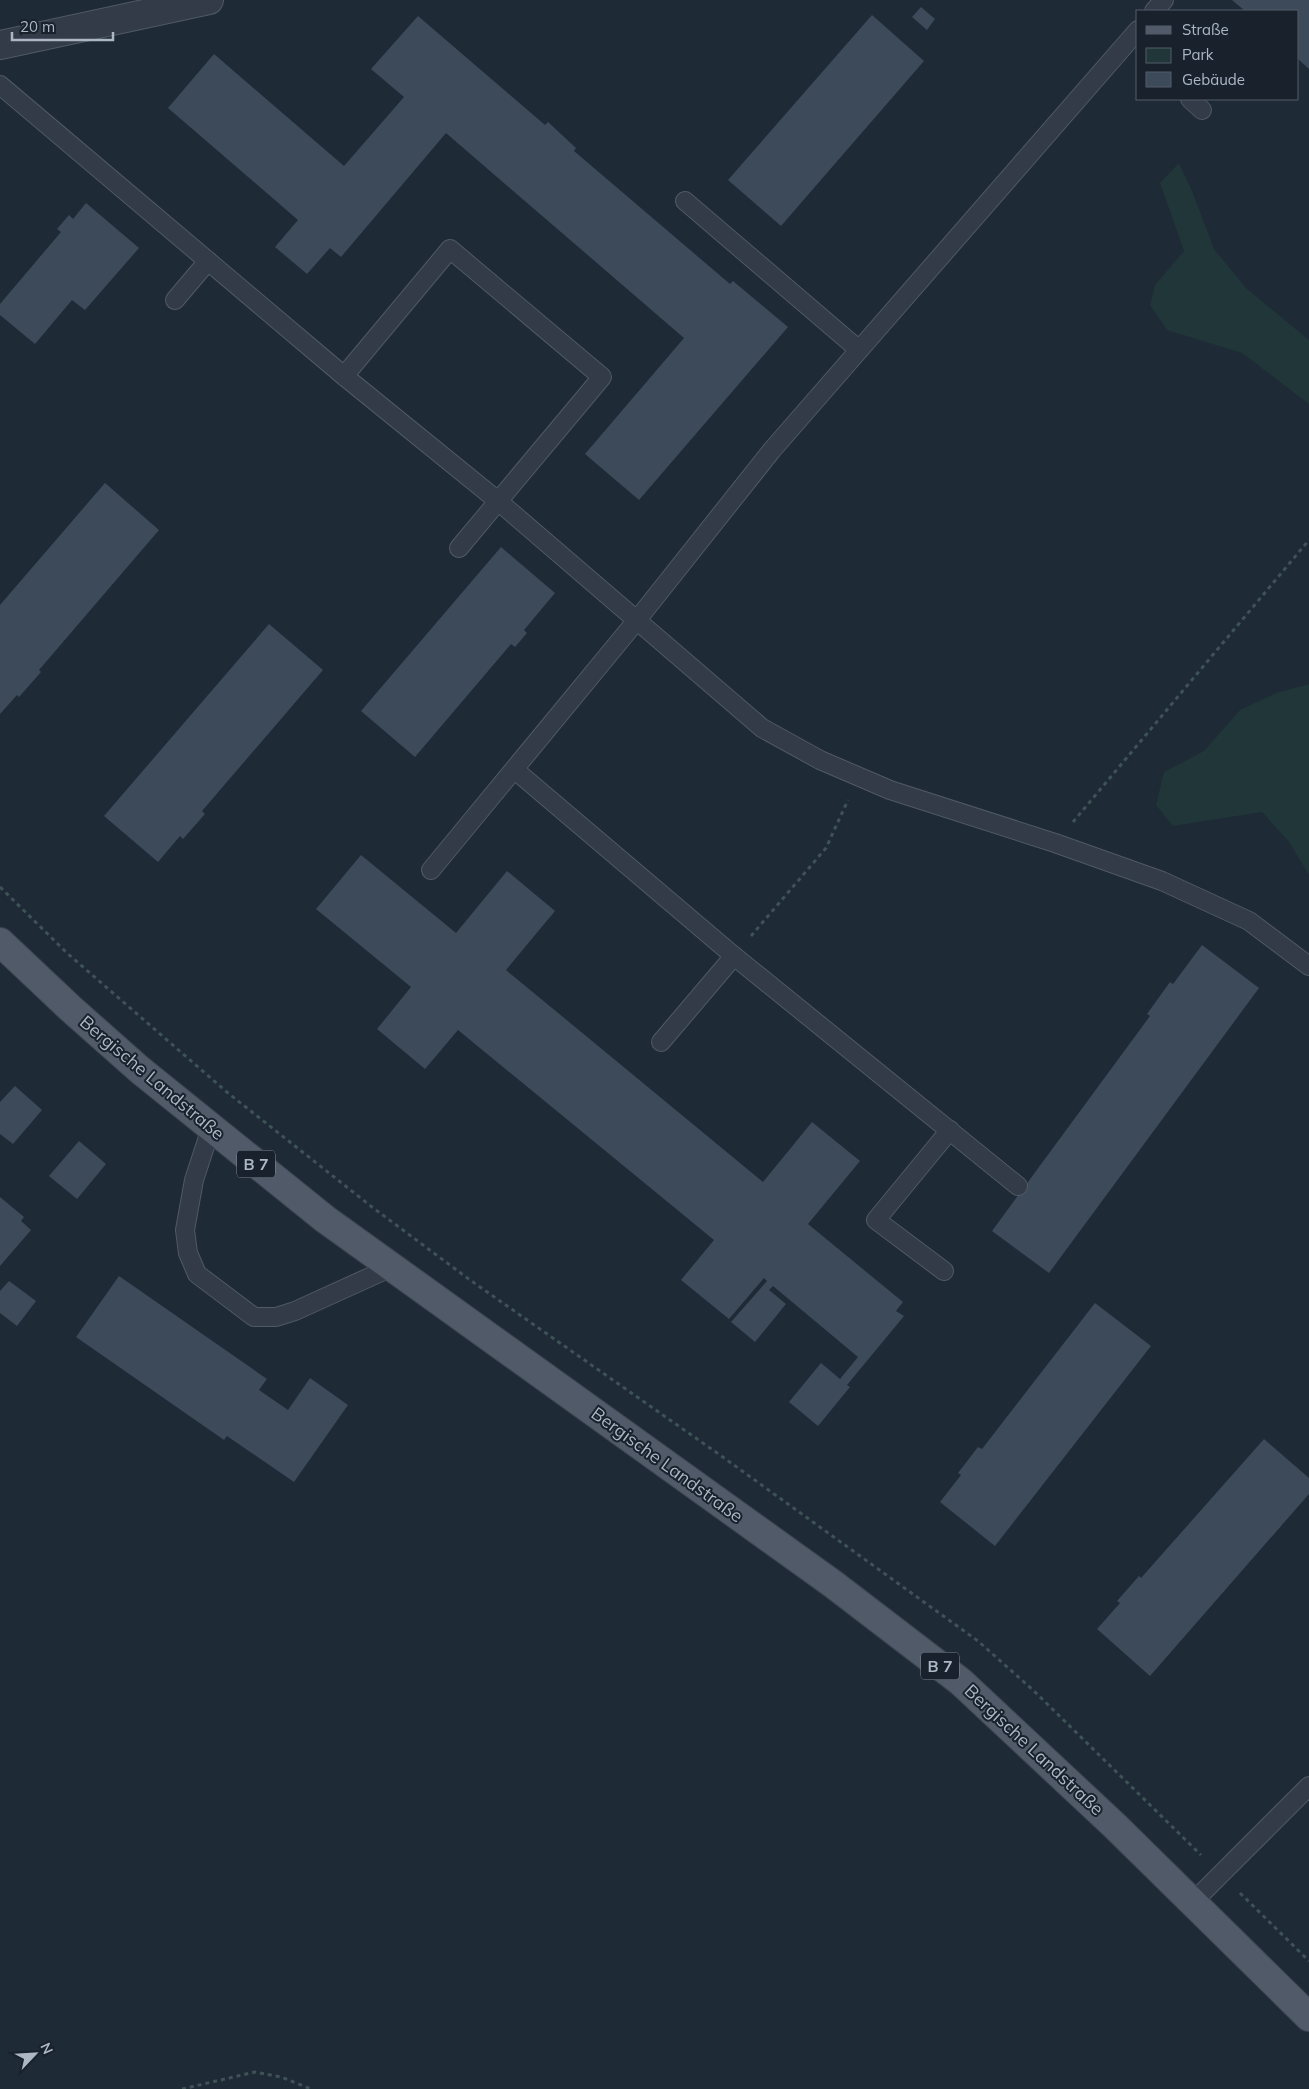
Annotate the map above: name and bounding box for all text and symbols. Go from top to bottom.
scale bar [12,10,114,42]
legend [1136,10,1299,100]
text: 20 m [20,17,55,36]
text: Straße [1182,20,1229,39]
text: Park [1182,45,1214,64]
text: Gebäude [1182,70,1245,89]
street label: Bergische Landstraße [75,1010,229,1145]
road number: B 7 [237,1150,275,1178]
street label: Bergische Landstraße [587,1402,748,1527]
road number: B 7 [921,1652,959,1680]
street label: Bergische Landstraße [960,1679,1109,1820]
north arrow [10,2029,60,2079]
text: N [36,2040,57,2057]

